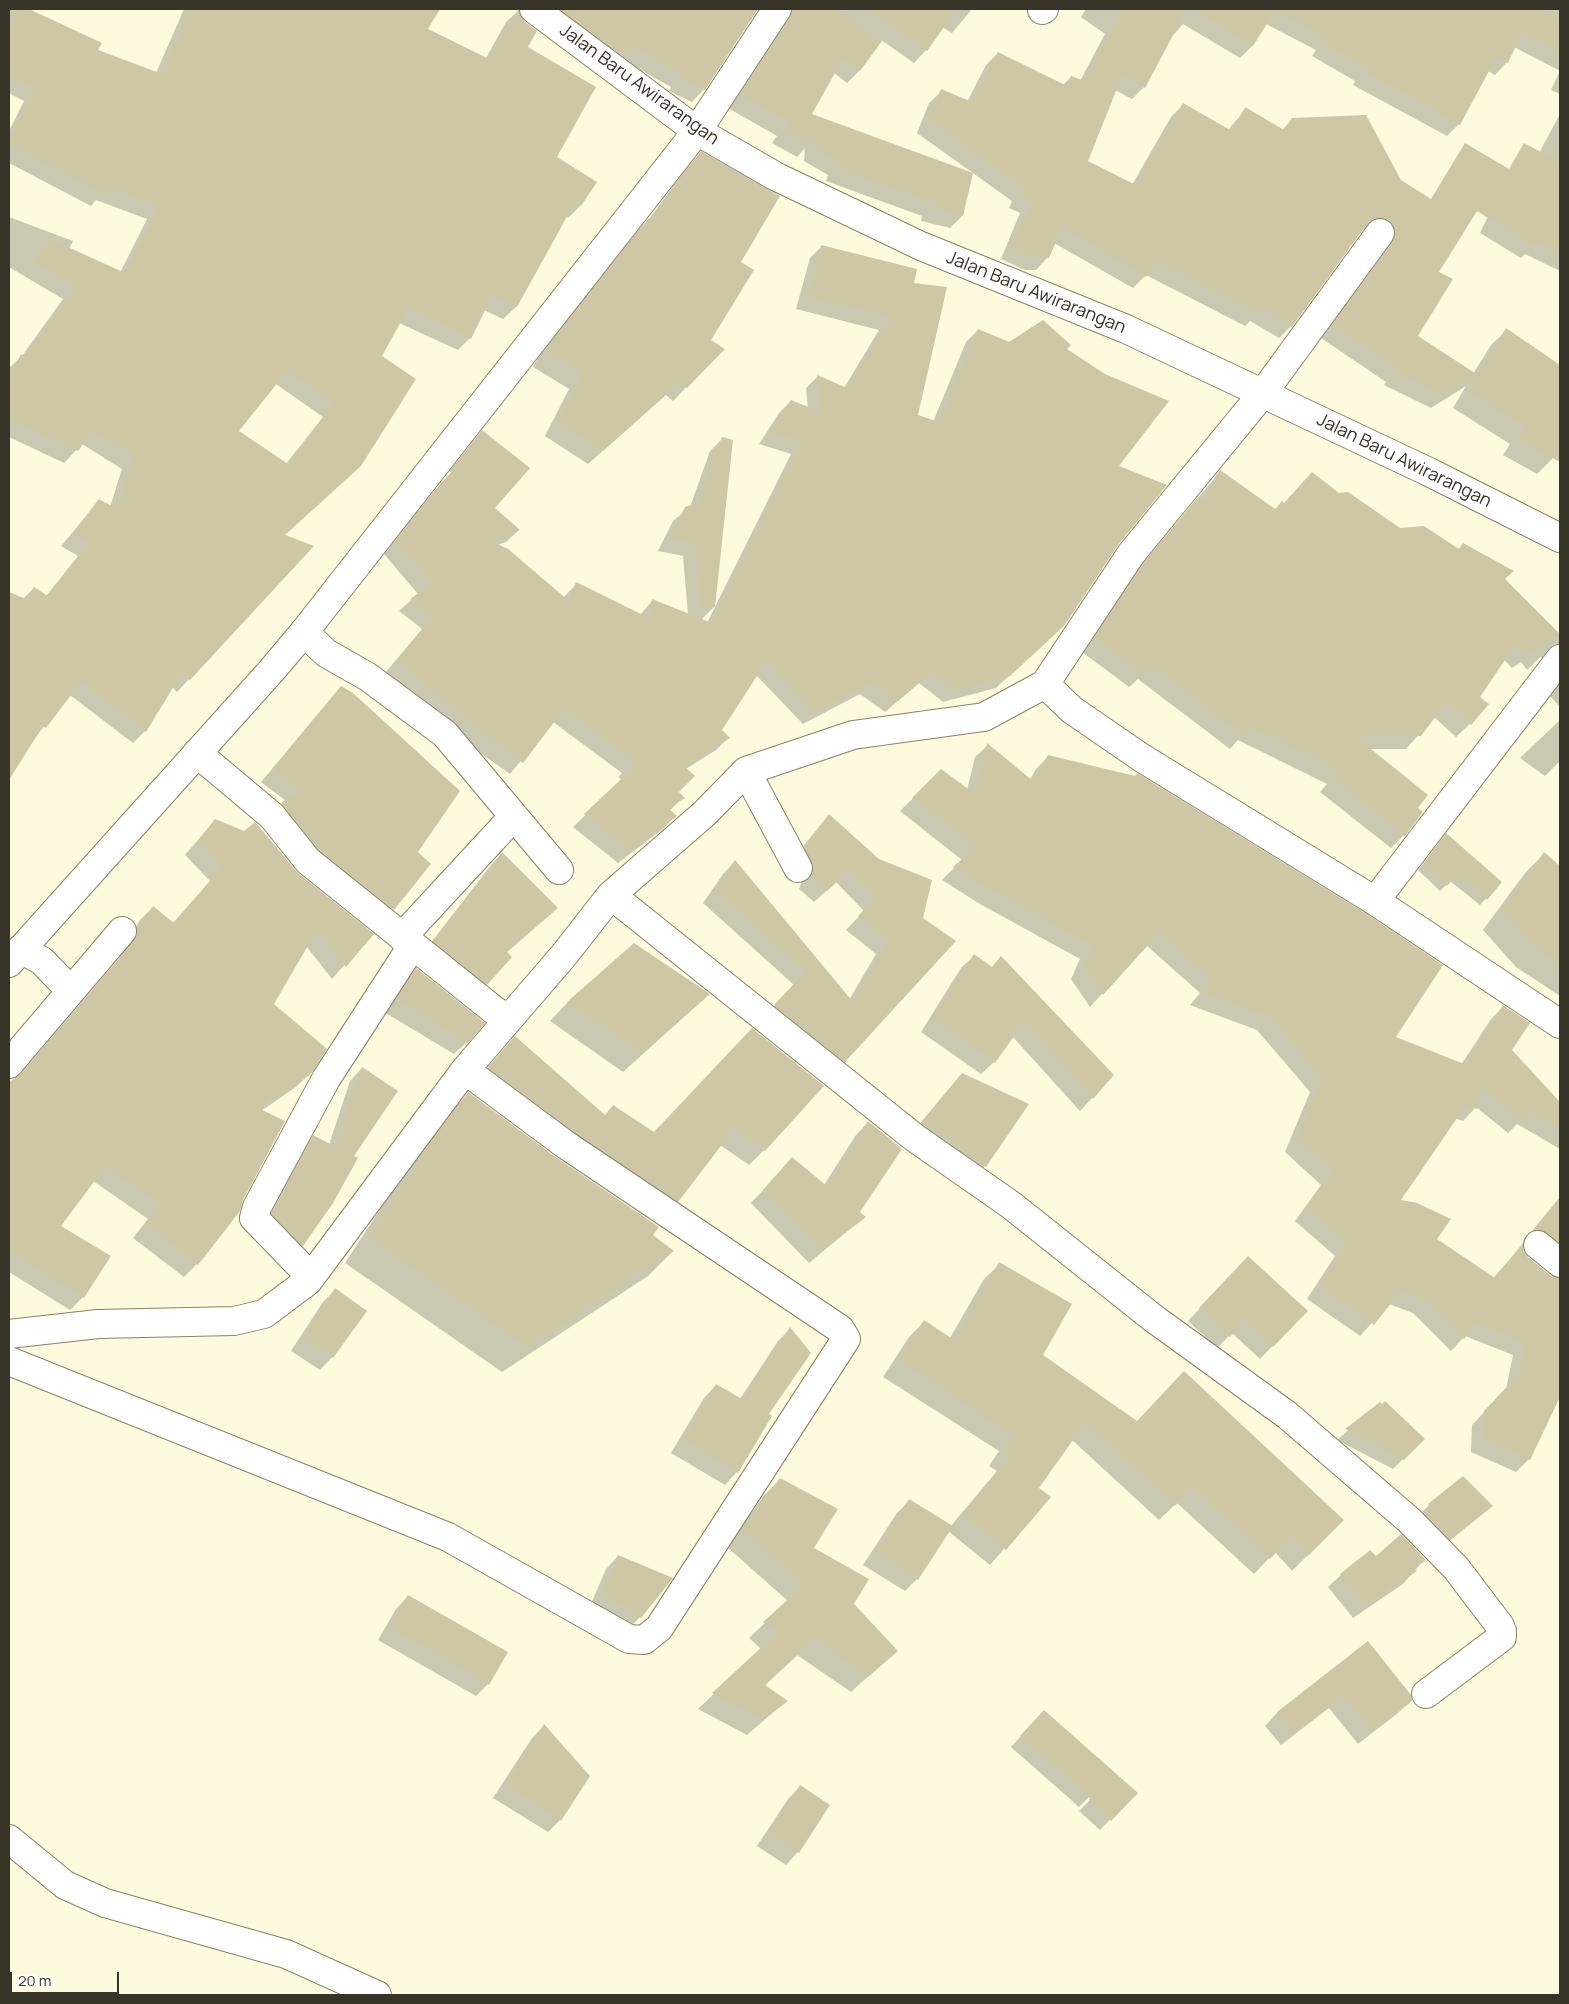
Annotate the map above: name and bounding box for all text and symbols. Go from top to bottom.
street label: Jalan Baru Awirarangan [555,20,723,150]
street label: Jalan Baru Awirarangan [943,247,1129,339]
street label: Jalan Baru Awirarangan [1313,409,1495,513]
scale bar [12,1962,121,1994]
text: 20 m [18,1970,51,1991]

